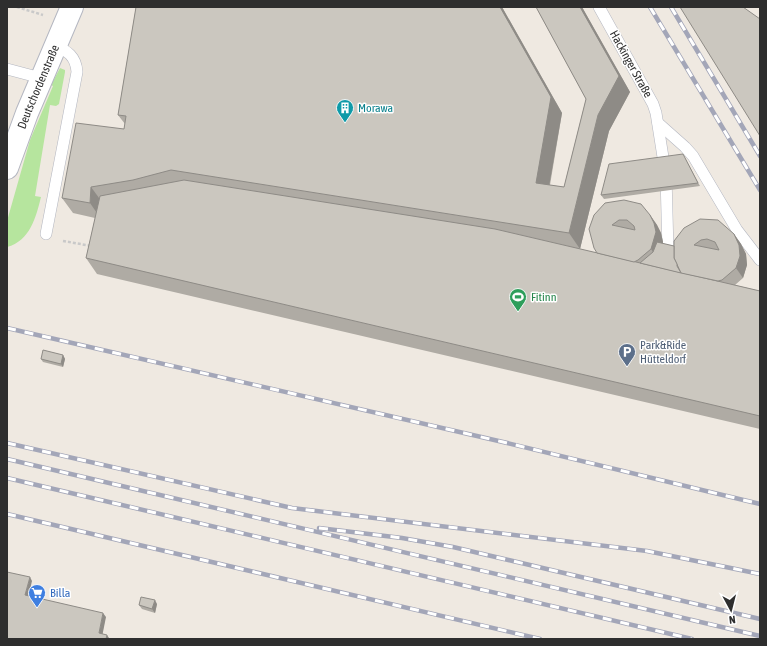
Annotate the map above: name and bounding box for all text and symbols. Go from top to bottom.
street label: Hackinger Straße [607,28,655,100]
street label: Deutschordenstraße [15,43,62,131]
building icon: Morawa [335,98,355,123]
place label: Morawa [358,101,393,115]
sports icon: Fitinn [508,287,528,312]
place label: Fitinn [531,290,556,304]
place label: Park&Ride Hütteldorf [640,338,687,366]
parking icon: Park&Ride Hütteldorf [617,342,637,367]
supermarket icon: Billa [27,583,47,608]
place label: Billa [50,586,70,600]
north arrow [711,590,751,630]
text: N [728,614,736,626]

